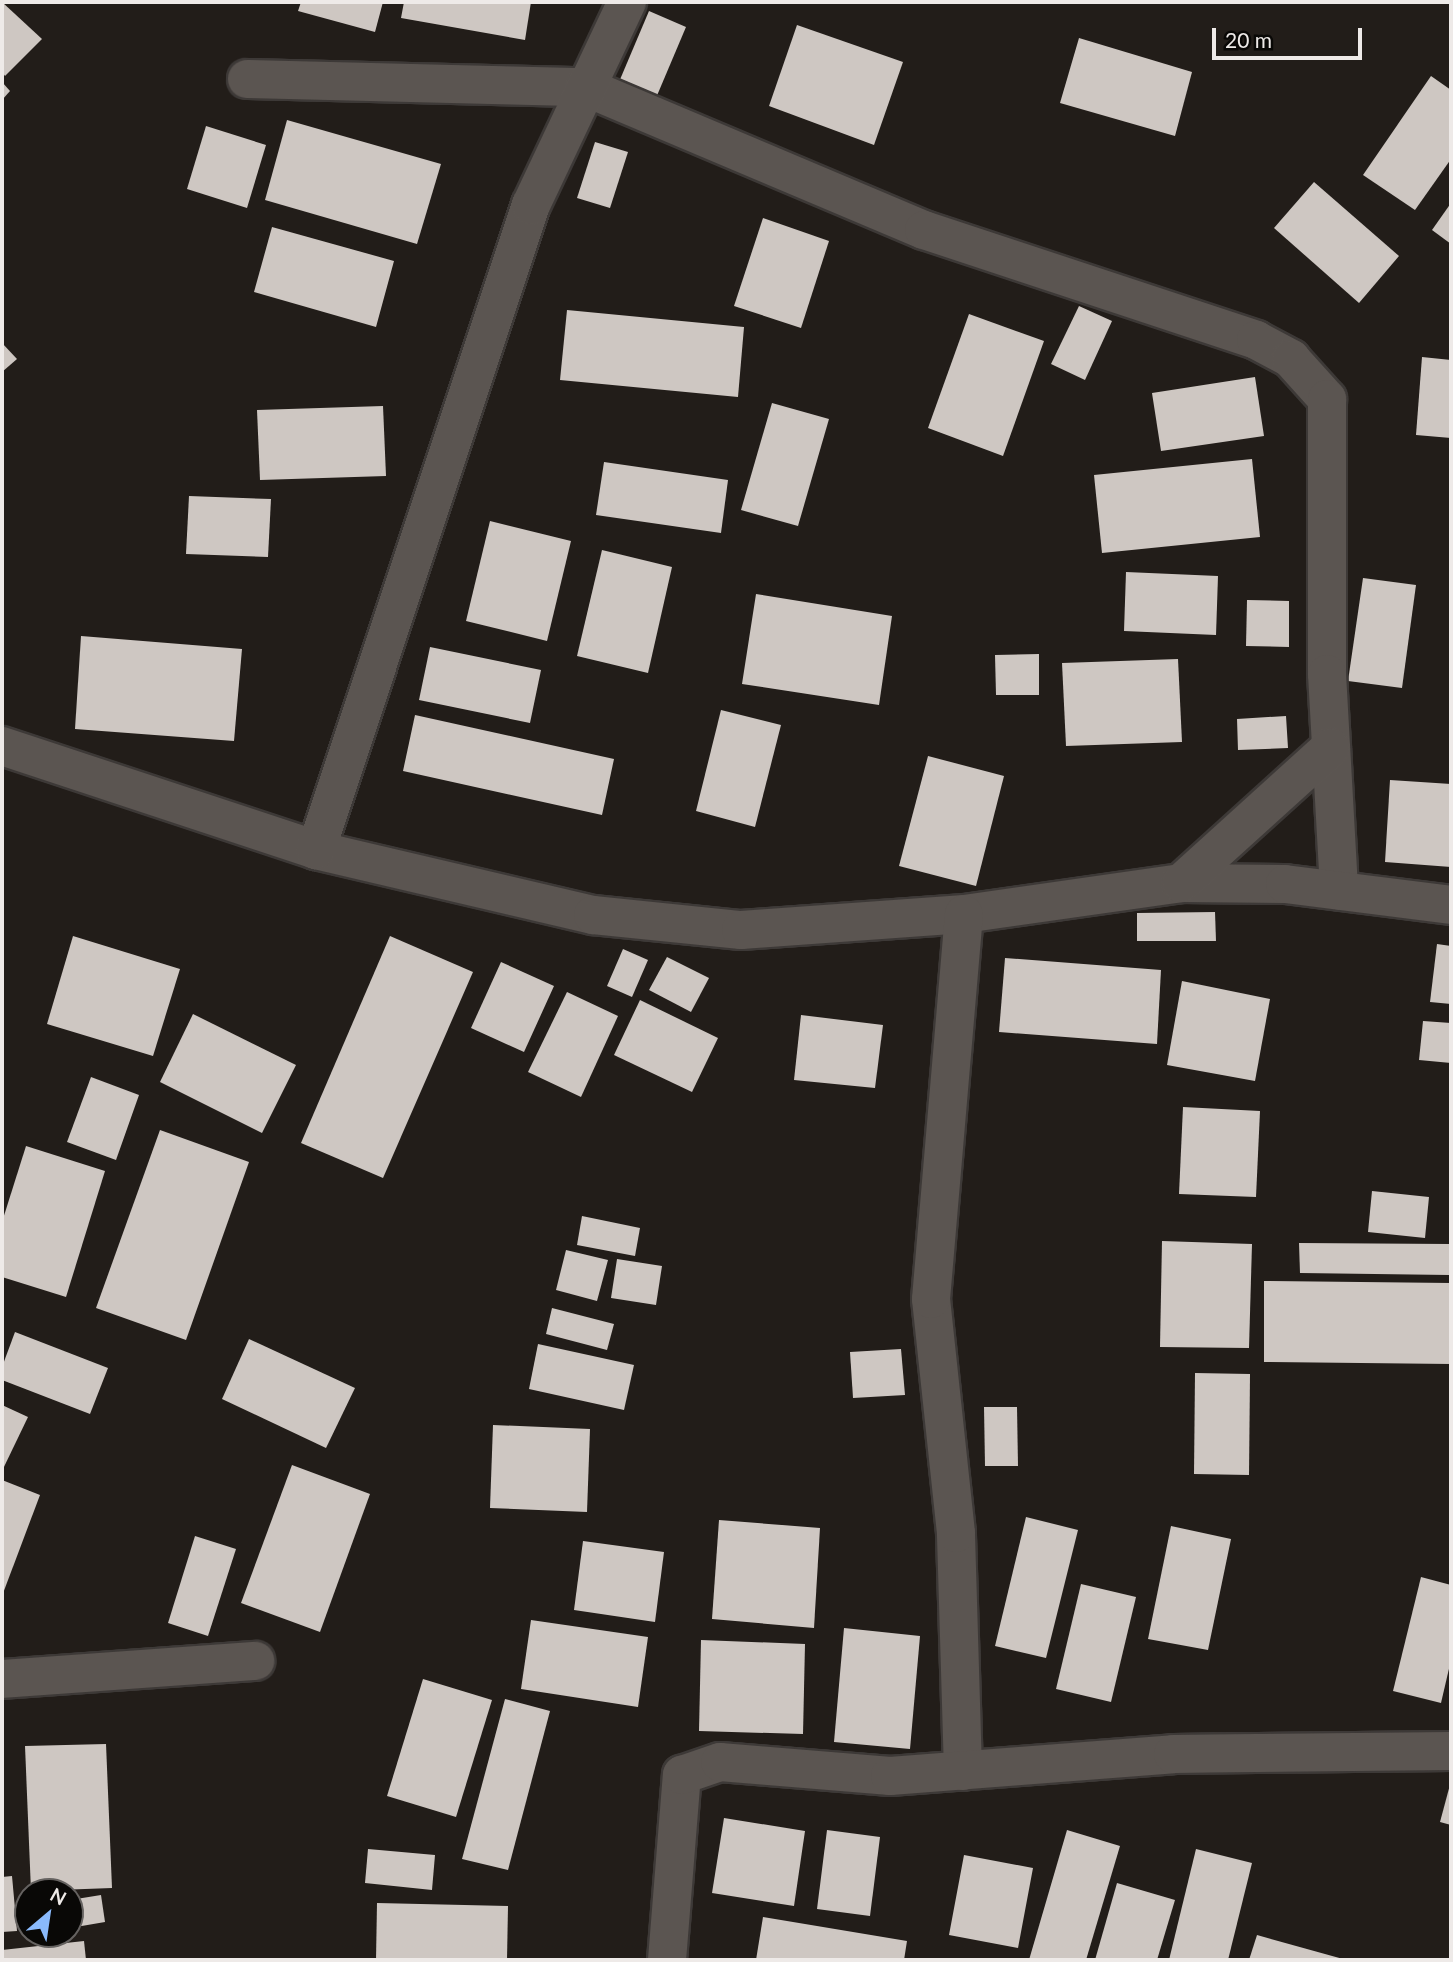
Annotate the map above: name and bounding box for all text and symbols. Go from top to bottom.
scale bar [1215,14,1366,58]
text: 20 m [1225,27,1272,52]
north arrow [14,1878,84,1948]
text: N [46,1882,70,1910]

